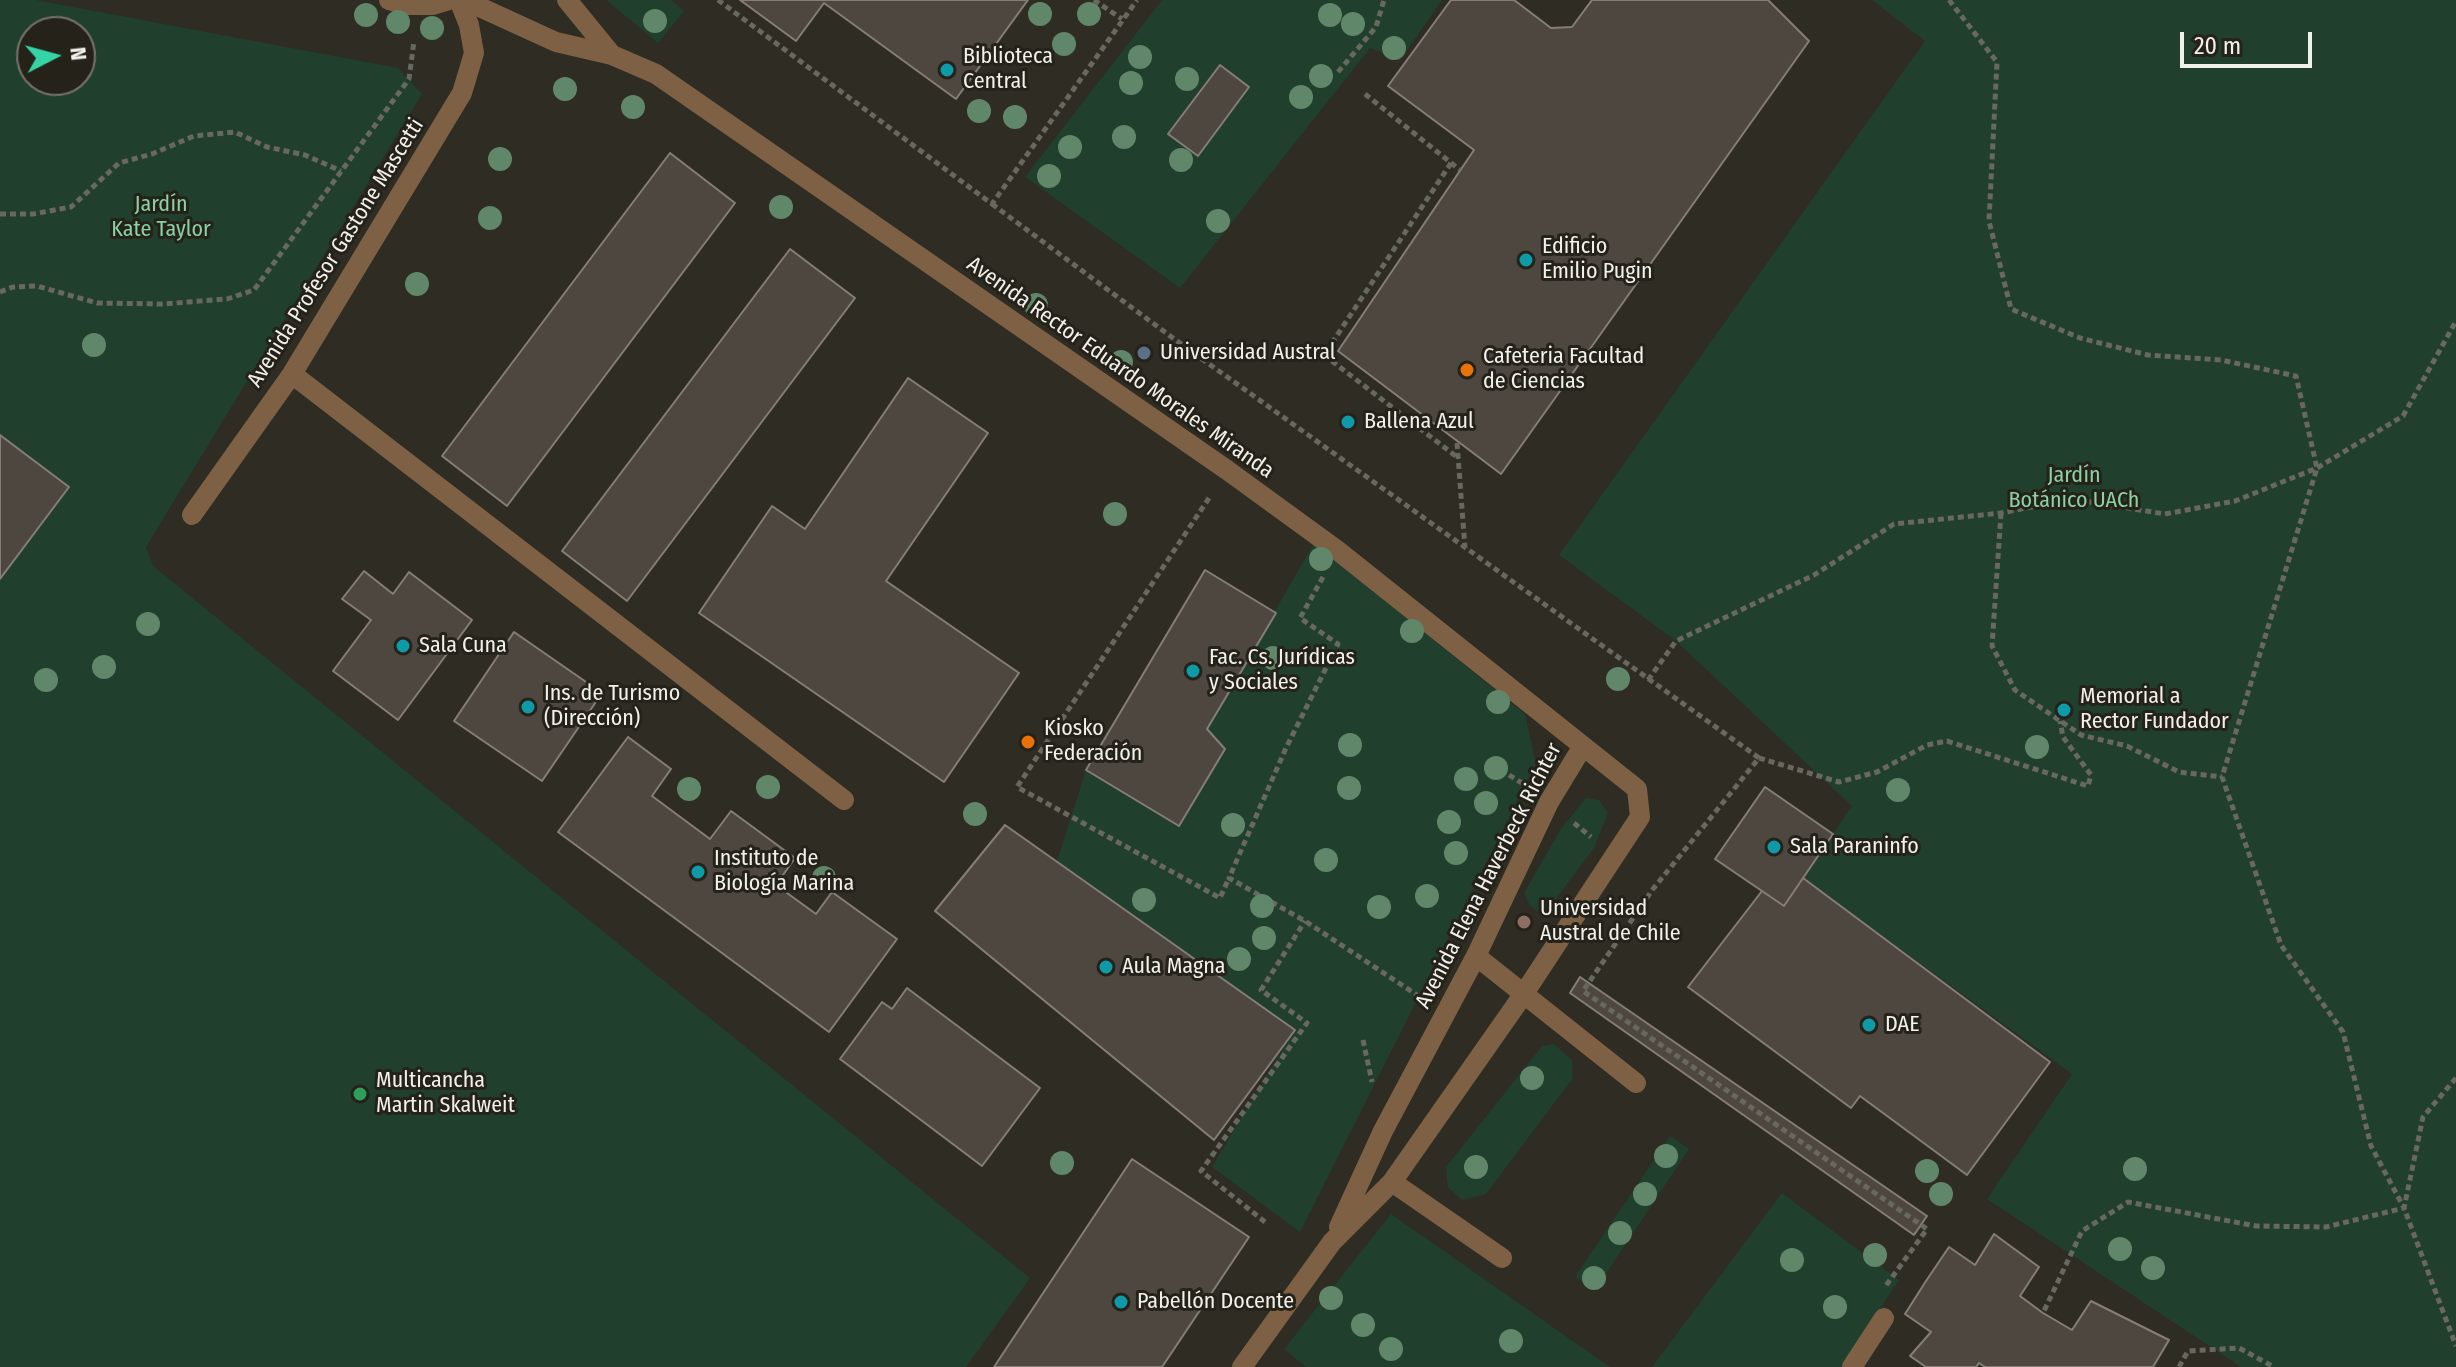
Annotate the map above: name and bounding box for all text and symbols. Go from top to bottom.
north arrow [16,16,96,96]
scale bar [2184,16,2316,66]
text: 20 m [2194,32,2241,60]
place label: Biblioteca Central [963,44,1053,96]
text: N [64,46,92,62]
marker: Biblioteca Central [938,61,956,79]
street label: Avenida Profesor Gastone Mascetti [242,114,430,392]
park label: Jardín Kate Taylor [111,192,211,244]
place label: Edificio Emilio Pugin [1542,234,1653,286]
street label: Avenida Rector Eduardo Morales Miranda [961,251,1279,485]
marker: Edificio Emilio Pugin [1517,251,1535,269]
place label: Universidad Austral [1160,340,1336,366]
marker: Universidad Austral [1135,344,1153,362]
place label: Cafeteria Facultad de Ciencias [1483,344,1644,396]
marker: Cafeteria Facultad de Ciencias [1458,361,1476,379]
place label: Ballena Azul [1364,409,1474,435]
marker: Ballena Azul [1339,413,1357,431]
park label: Jardín Botánico UACh [2009,463,2139,514]
place label: Sala Cuna [419,633,507,659]
marker: Sala Cuna [394,637,412,655]
place label: Fac. Cs. Jurídicas y Sociales [1209,645,1355,696]
marker: Fac. Cs. Jurídicas y Sociales [1184,662,1202,680]
place label: Ins. de Turismo (Dirección) [544,681,680,732]
place label: Memorial a Rector Fundador [2080,684,2229,736]
marker: Ins. de Turismo (Dirección) [519,698,537,716]
marker: Memorial a Rector Fundador [2055,701,2073,719]
place label: Kiosko Federación [1044,716,1142,768]
marker: Kiosko Federación [1019,733,1037,751]
street label: Avenida Elena Haverbeck Richter [1410,739,1568,1013]
place label: Sala Paraninfo [1790,834,1919,860]
marker: Sala Paraninfo [1765,838,1783,856]
place label: Instituto de Biología Marina [714,846,854,898]
marker: Instituto de Biología Marina [689,863,707,881]
place label: Universidad Austral de Chile [1540,896,1681,948]
marker: Universidad Austral de Chile [1515,913,1533,931]
place label: Aula Magna [1122,954,1226,980]
marker: Aula Magna [1097,958,1115,976]
place label: DAE [1885,1012,1919,1038]
marker: DAE [1860,1016,1878,1034]
place label: Multicancha Martin Skalweit [376,1068,515,1120]
marker: Multicancha Martin Skalweit [351,1085,369,1103]
place label: Pabellón Docente [1137,1289,1294,1315]
marker: Pabellón Docente [1112,1293,1130,1311]

